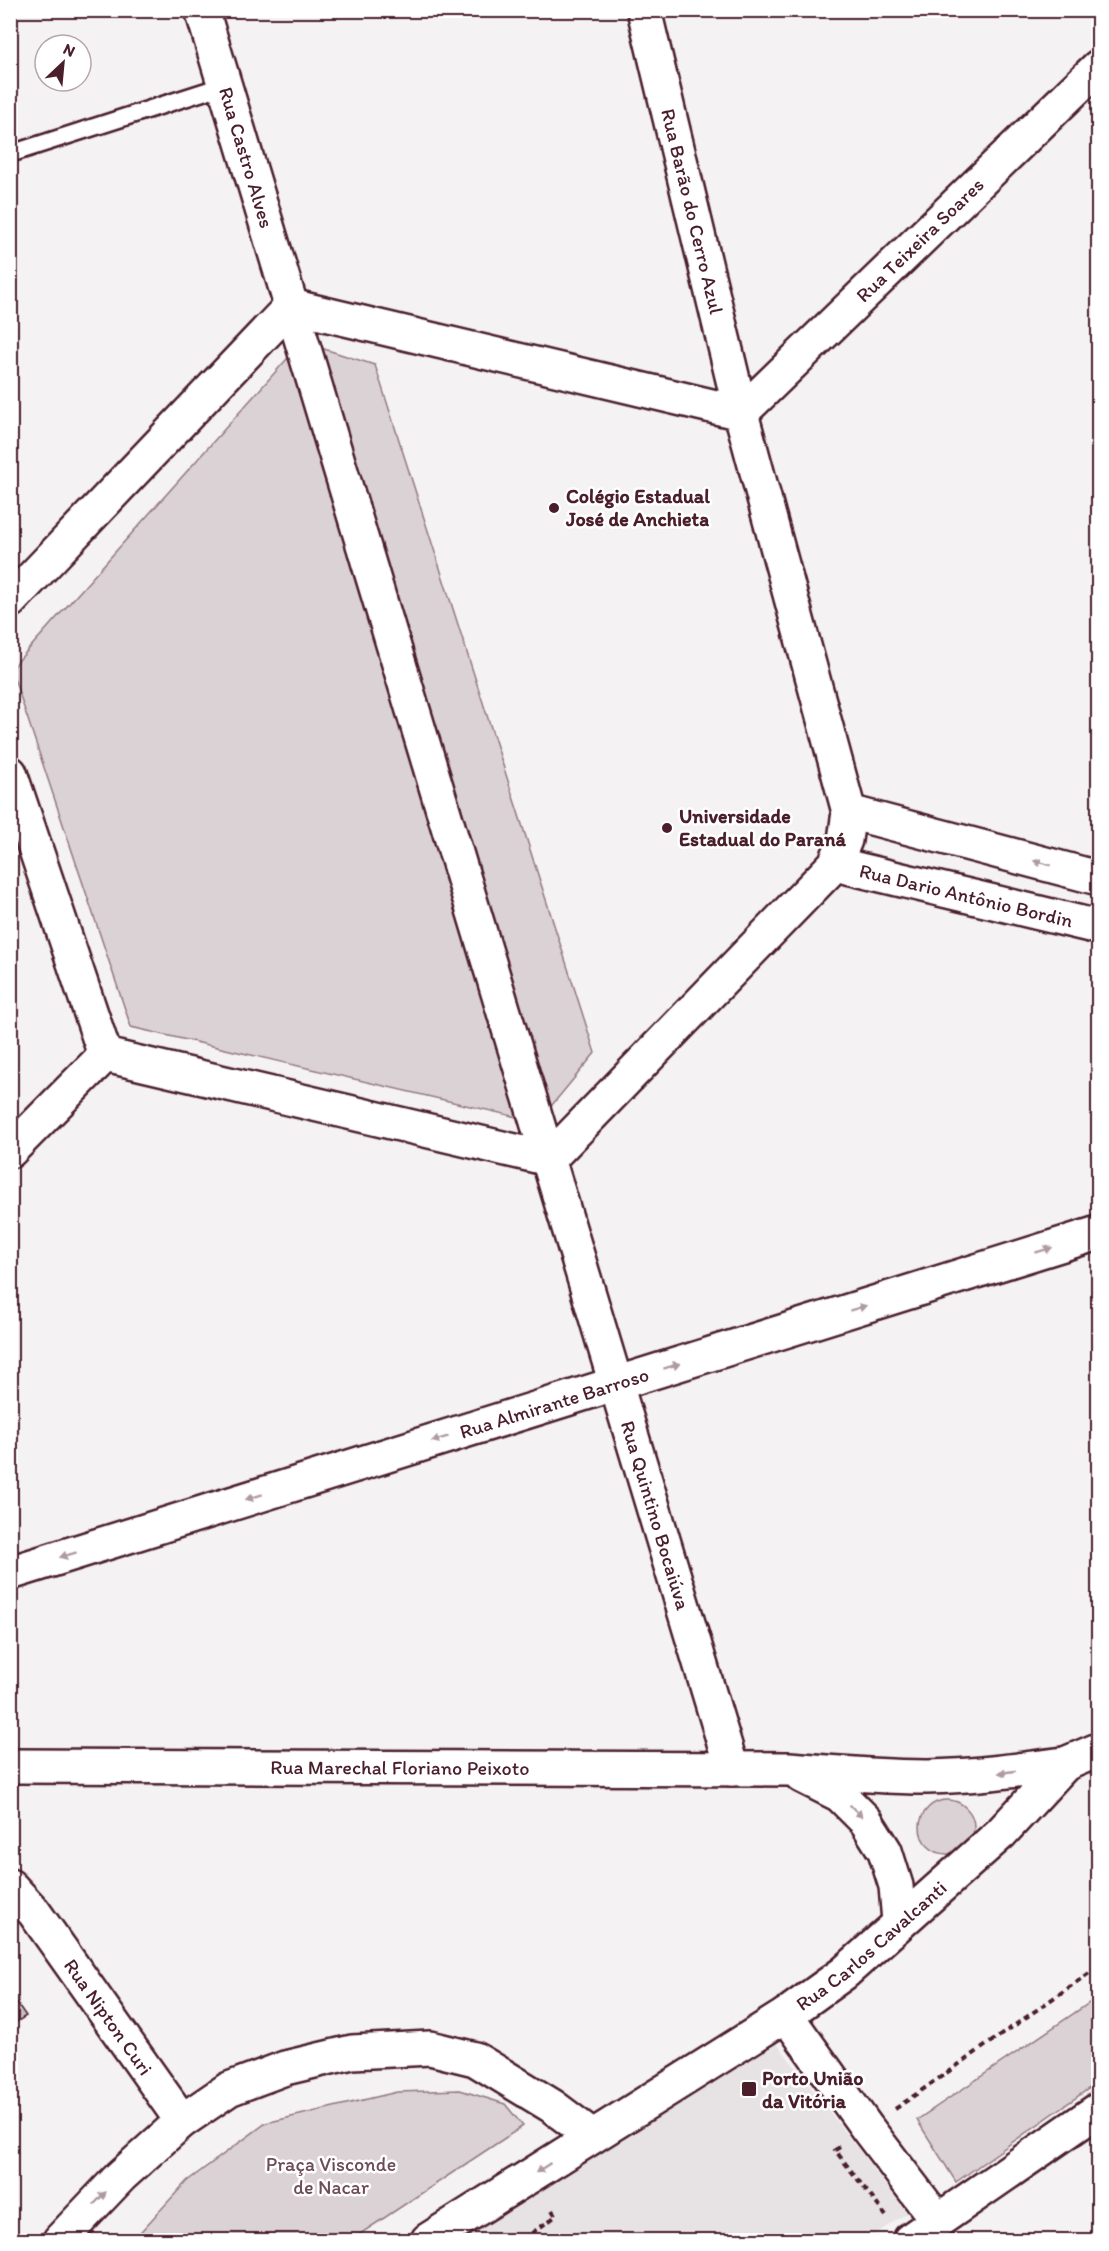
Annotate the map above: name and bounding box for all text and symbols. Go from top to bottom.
north arrow [33,33,93,93]
text: N [60,39,78,61]
street label: Rua Castro Alves [214,84,279,231]
street label: Rua Barão do Cerro Azul [656,106,729,317]
street label: Rua Teixeira Soares [851,172,989,307]
place label: Colégio Estadual José de Anchieta [565,484,710,531]
marker: Colégio Estadual José de Anchieta [547,501,561,515]
place label: Universidade Estadual do Paraná [679,804,846,851]
marker: Universidade Estadual do Paraná [660,821,674,835]
street label: Rua Dario Antônio Bordin [857,858,1075,933]
one-way arrow [1033,858,1051,867]
one-way arrow [1035,1245,1053,1254]
one-way arrow [849,1303,867,1312]
one-way arrow [663,1361,681,1371]
street label: Rua Almirante Barroso [457,1362,652,1444]
street label: Rua Quintino Bocaiúva [616,1418,696,1613]
one-way arrow [431,1435,449,1444]
one-way arrow [245,1493,263,1502]
one-way arrow [59,1551,77,1560]
street label: Rua Marechal Floriano Peixoto [270,1755,530,1780]
one-way arrow [997,1767,1016,1776]
one-way arrow [849,1804,864,1818]
street label: Rua Carlos Cavalcanti [791,1875,951,2016]
street label: Rua Nipton Curi [59,1954,158,2080]
place label: Porto União da Vitória [762,2066,863,2113]
marker: Porto União da Vitória [740,2080,758,2098]
park label: Praça Visconde de Nacar [266,2152,396,2199]
one-way arrow [535,2162,551,2173]
one-way arrow [92,2191,106,2205]

